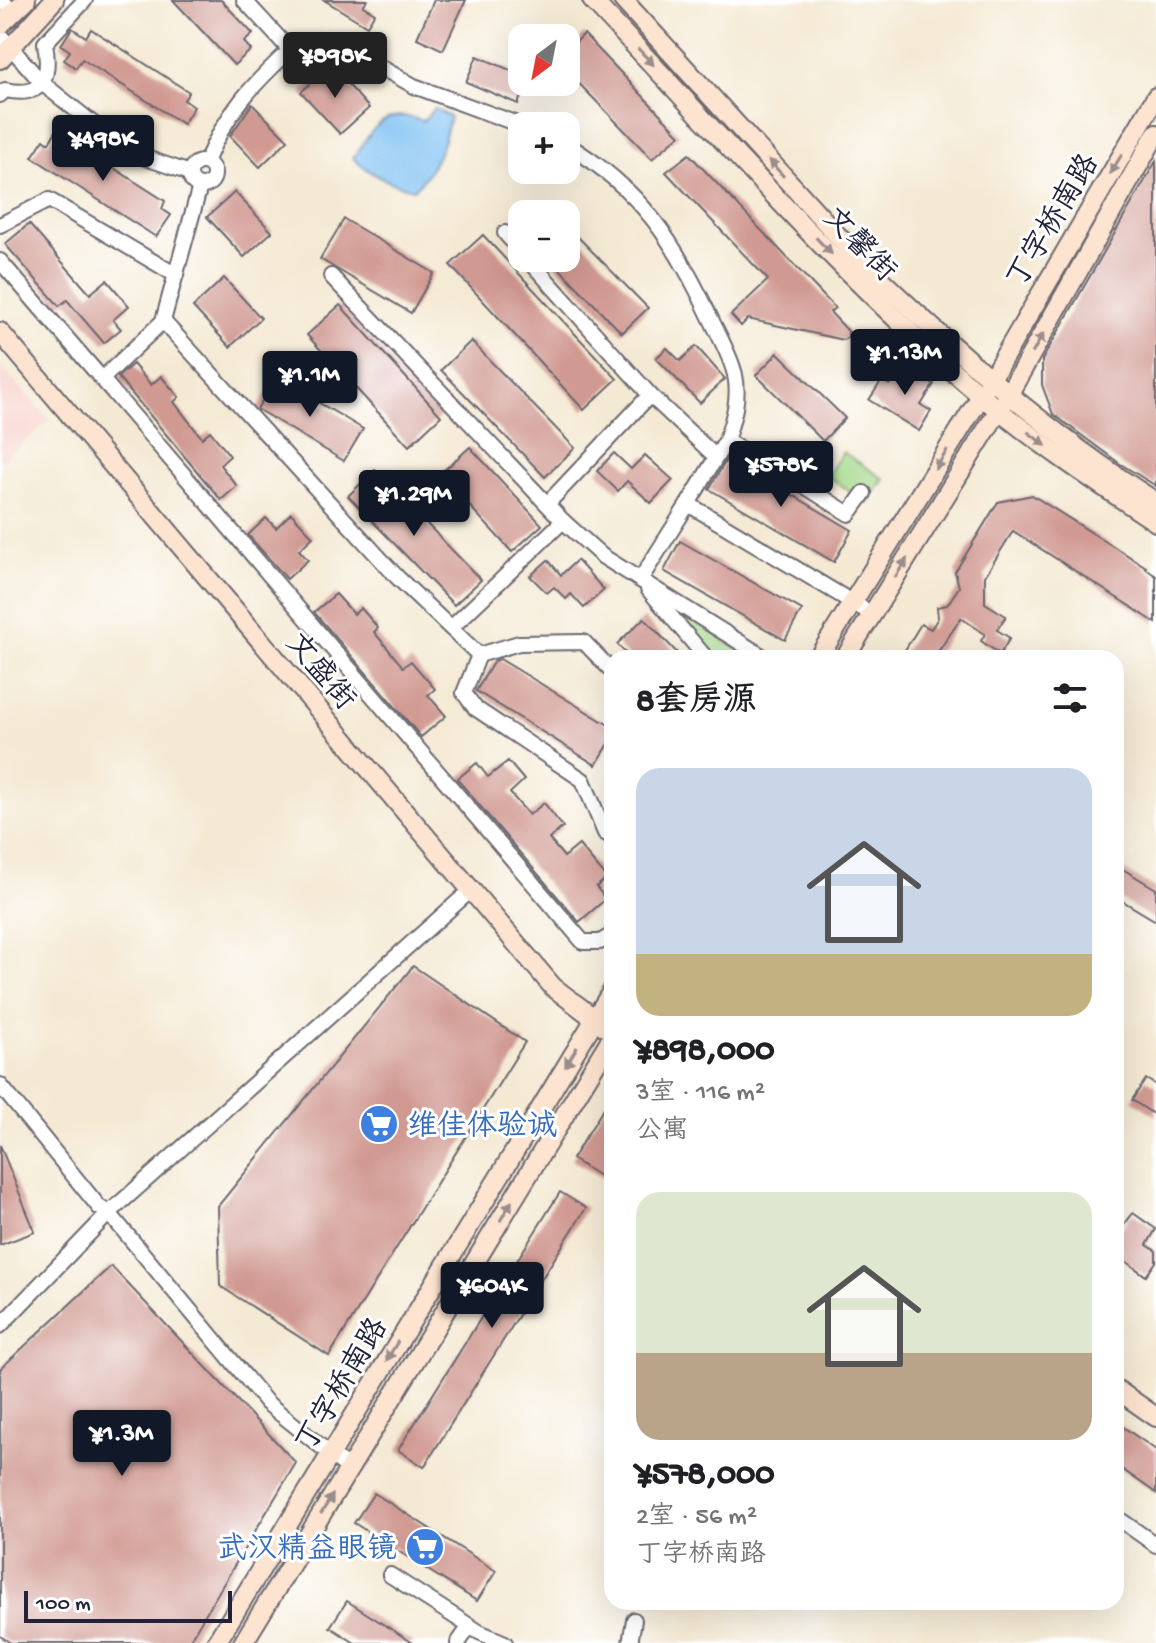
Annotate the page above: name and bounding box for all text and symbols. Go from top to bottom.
north arrow [508,24,580,96]
map controls [508,24,580,272]
pin: ¥898K [279,32,391,100]
text: ¥898K [301,42,369,73]
one-way arrow [636,47,655,66]
button: + [508,112,580,184]
pin: ¥498K [47,115,159,183]
text: ¥498K [70,125,136,156]
street label: 丁字桥南路 [1000,148,1108,296]
one-way arrow [1110,153,1124,175]
one-way arrow [767,158,785,177]
button: − [508,200,580,272]
street label: 文馨街 [814,200,903,291]
one-way arrow [815,236,833,255]
pin: ¥1.13M [840,329,970,397]
one-way arrow [1031,331,1045,354]
text: ¥1.13M [869,339,941,370]
pin: ¥1.1M [254,351,366,419]
text: ¥1.1M [280,361,340,392]
one-way arrow [1027,430,1048,446]
pin: ¥578K [725,441,837,509]
one-way arrow [934,449,948,471]
text: ¥578K [747,451,815,482]
pin: ¥1.29M [349,470,479,538]
text: ¥1.29M [377,480,451,511]
one-way arrow [893,557,907,579]
street label: 文盛街 [276,626,362,719]
icon: filters [1048,676,1092,720]
text: 8套房源 [636,683,757,723]
icon: home [792,820,936,964]
text: ¥898,000 [636,1032,775,1072]
one-way arrow [565,1046,579,1068]
text: 3室 · 116 m² [636,1079,765,1110]
supermarket icon: 维佳体验诚 [358,1103,400,1145]
place label: 维佳体验诚 [407,1109,557,1146]
text: 公寓 [636,1117,688,1148]
one-way arrow [499,1200,513,1222]
icon: home [792,1244,936,1388]
pin: ¥604K [436,1262,548,1330]
text: ¥604K [459,1272,525,1303]
street label: 丁字桥南路 [289,1312,397,1460]
one-way arrow [386,1340,400,1362]
pin: ¥1.3M [66,1410,178,1478]
text: ¥1.3M [91,1420,153,1451]
text: ¥578,000 [636,1456,775,1496]
one-way arrow [320,1493,334,1515]
text: 2室 · 56 m² [636,1503,757,1534]
supermarket icon: 武汉精益眼镜 [404,1526,446,1568]
place label: 武汉精益眼镜 [217,1532,397,1569]
text: 丁字桥南路 [636,1541,766,1572]
scale bar [24,1587,232,1623]
text: 100 m [36,1592,91,1618]

